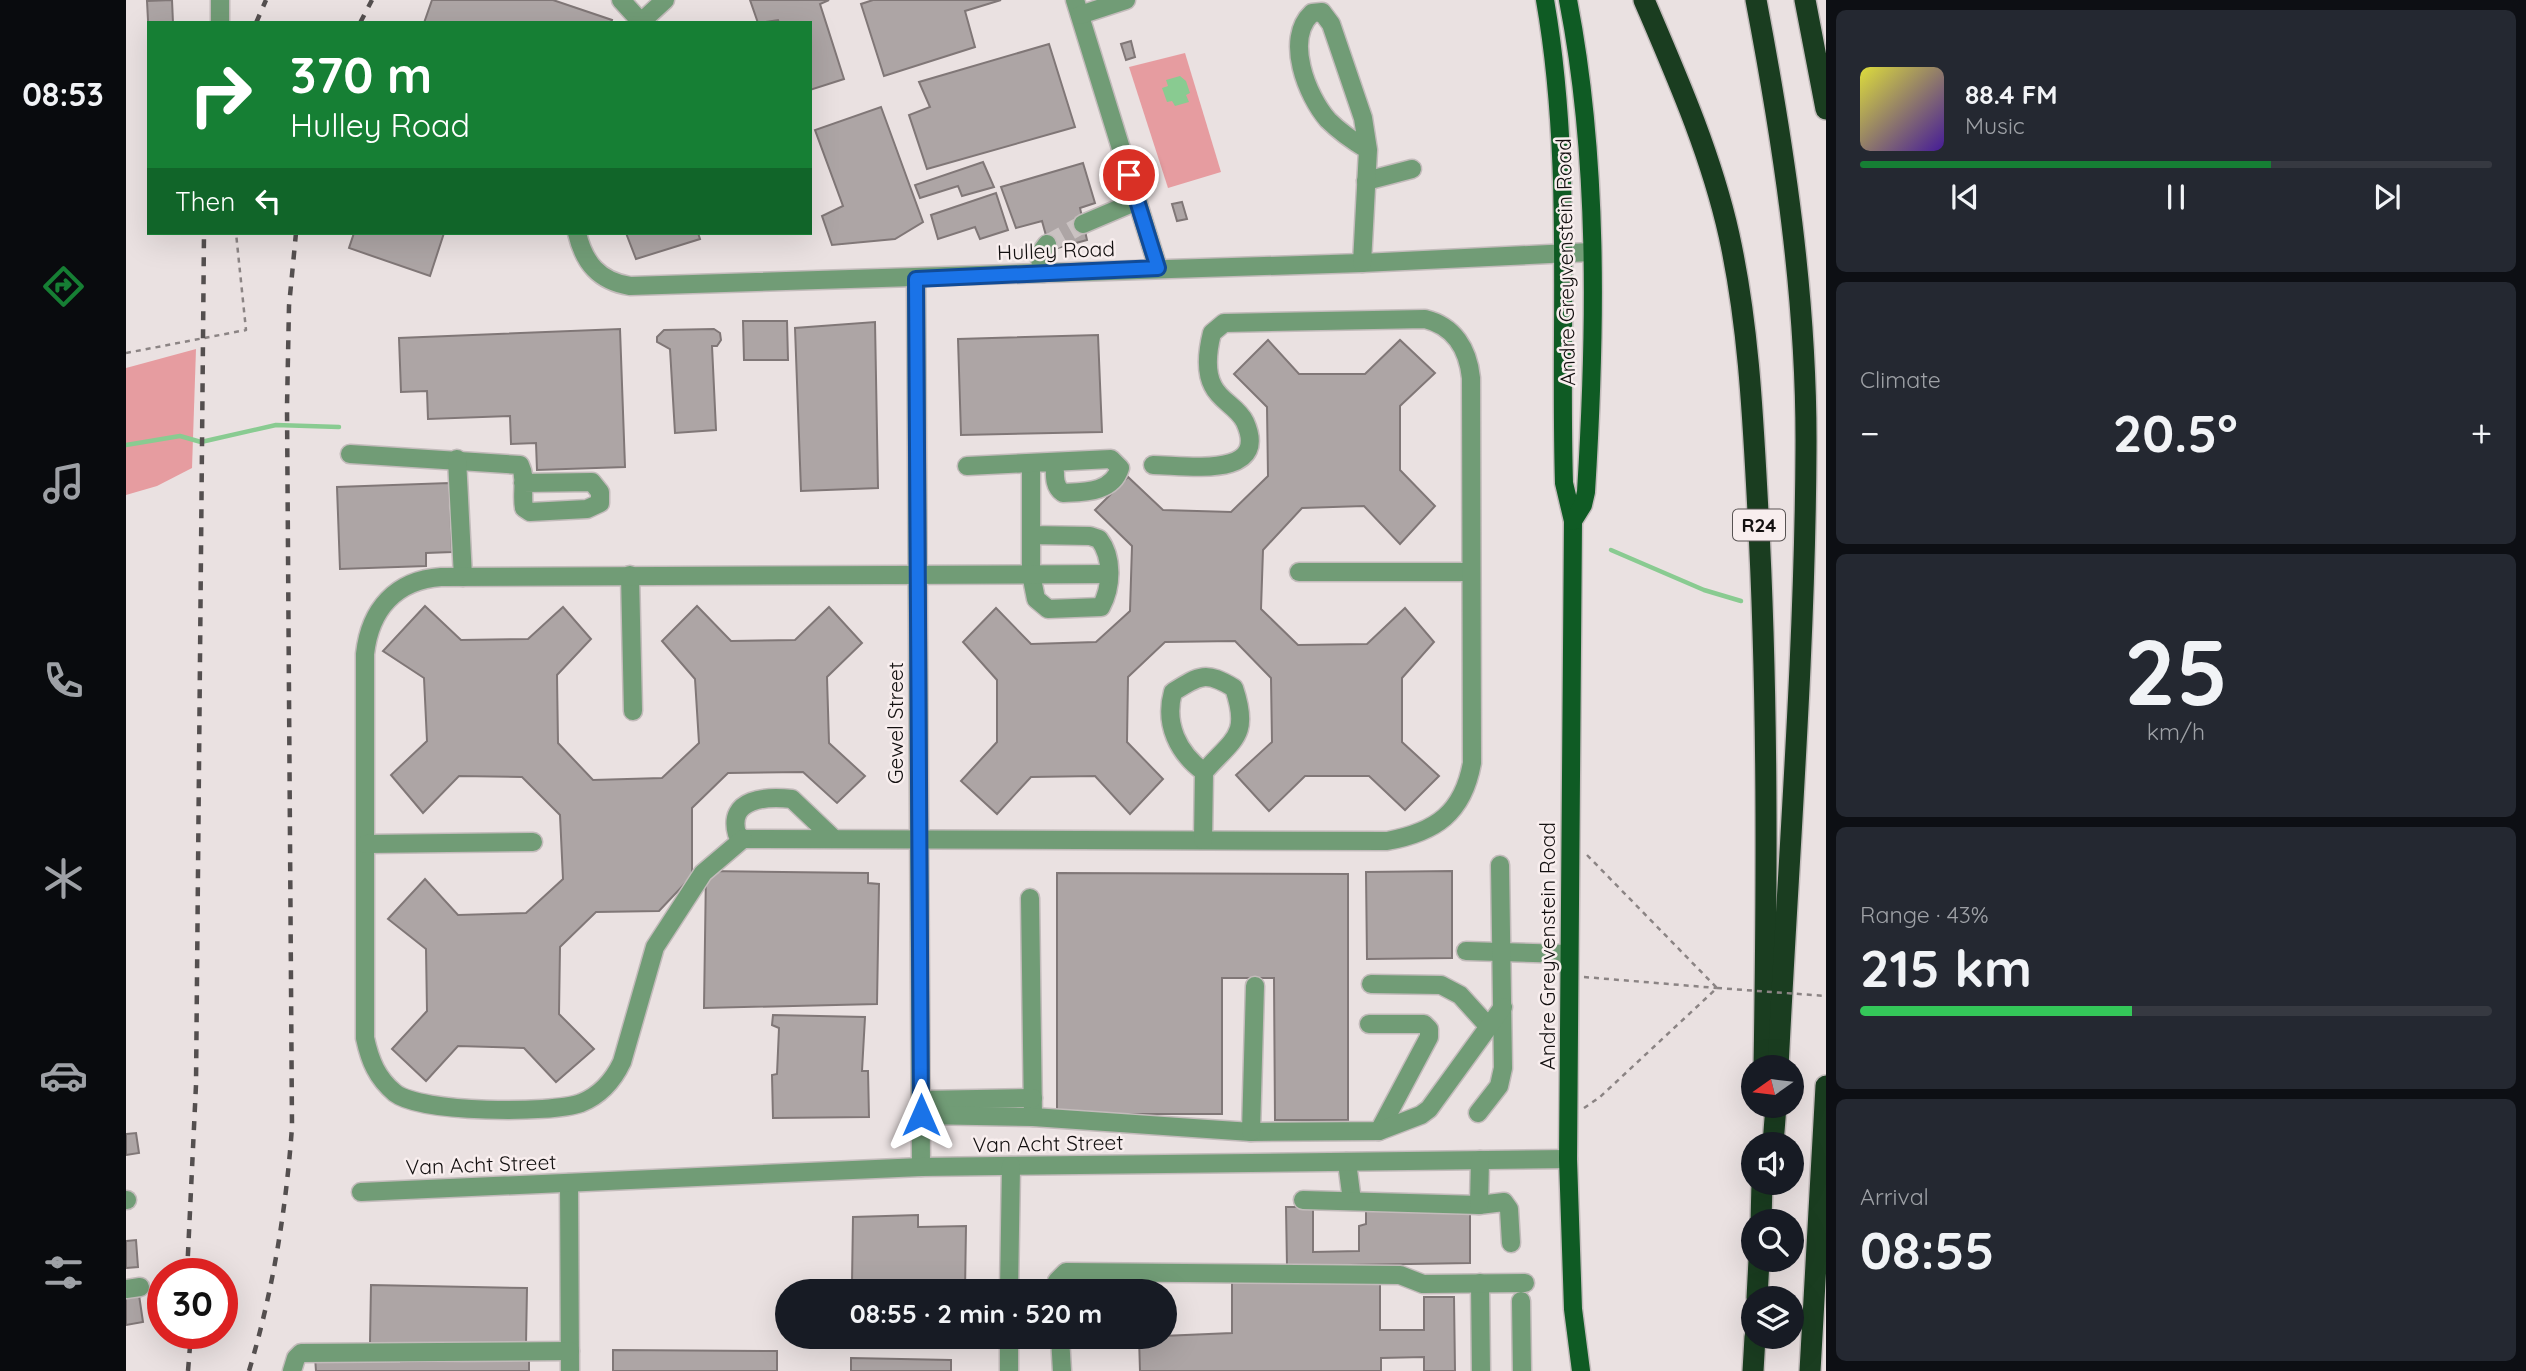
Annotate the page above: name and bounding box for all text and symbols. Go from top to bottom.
text: 370 m [290,44,432,105]
icon: right [175,49,266,140]
text: 08:53 [22,74,104,114]
text: 88.4 FM [1965,78,2058,111]
text: Hulley Road [290,105,470,145]
text: Music [1965,111,2025,140]
street label: Andre Greyvenstein Road [1550,138,1580,386]
pin [1099,145,1159,205]
icon: arrive [1110,156,1148,194]
icon: previous [1946,178,1984,216]
icon: pause [2157,178,2195,216]
icon: next [2368,178,2406,216]
icon: left [249,182,287,220]
text: Then [175,185,235,218]
street label: Hulley Road [997,235,1115,265]
icon: directions [39,262,88,311]
text: Climate [1860,365,1941,394]
text: 20.5° [2113,400,2238,465]
text: − [1860,409,1880,457]
text: + [2471,409,2492,457]
icon: music [39,459,88,508]
road number: R24 [1733,510,1785,540]
text: 25 [2124,614,2228,728]
icon: phone [39,656,88,705]
street label: Gewel Street [882,662,908,784]
text: km/h [2147,717,2205,746]
street label: Andre Greyvenstein Road [1534,822,1560,1070]
icon: climate [39,854,88,903]
text: Range · 43% [1860,900,1989,929]
text: 215 km [1860,935,2032,1000]
icon: car [39,1051,88,1100]
north arrow [1741,1055,1804,1118]
map controls [1741,1055,1804,1349]
position arrow [884,1078,958,1152]
street label: Van Acht Street [972,1129,1124,1157]
button: sound [1741,1132,1804,1195]
street label: Van Acht Street [405,1148,557,1180]
text: Arrival [1860,1182,1929,1211]
button: search [1741,1209,1804,1272]
text: 08:55 [1860,1217,1995,1282]
icon: filters [39,1248,88,1297]
speed limit sign: 30 [147,1258,238,1349]
button: layers [1741,1286,1804,1349]
text: 08:55 · 2 min · 520 m [850,1297,1102,1330]

